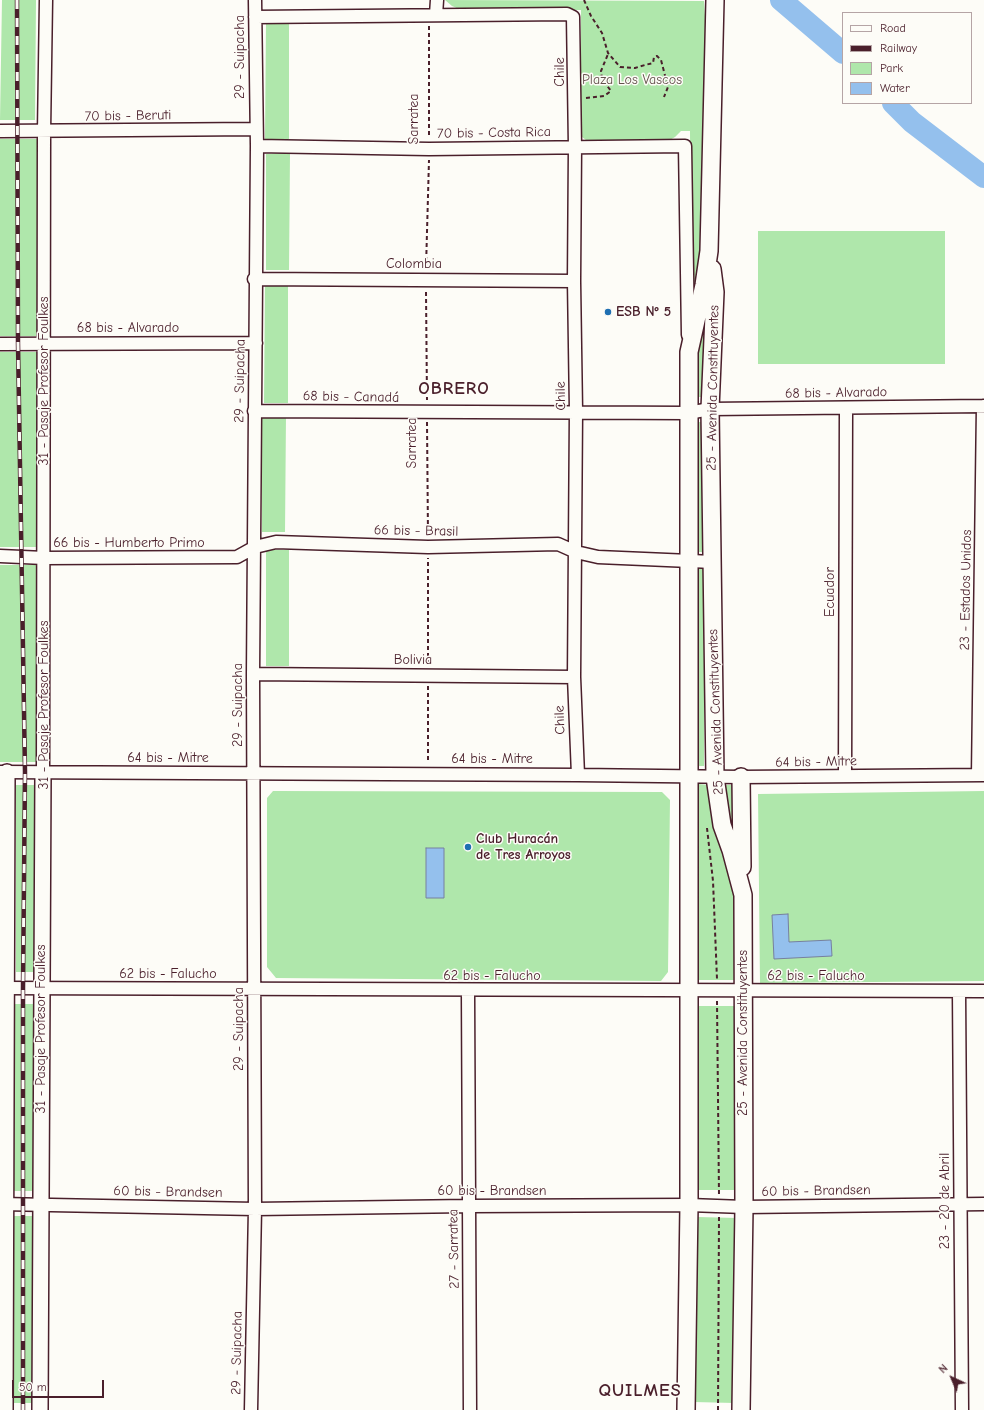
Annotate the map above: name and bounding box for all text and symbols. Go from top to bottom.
legend [842,12,972,104]
street label: 29 - Suipacha [232,15,248,99]
text: Road [880,21,906,35]
text: Railway [880,41,917,55]
street label: Chile [552,57,568,87]
text: Park [880,61,903,75]
park label: Plaza Los Vascos [582,72,682,88]
text: Water [880,81,910,95]
street label: Sarratea [406,94,422,144]
street label: 70 bis - Beruti [84,107,172,125]
street label: 70 bis - Costa Rica [437,124,551,142]
street label: Colombia [386,256,442,272]
street label: 31 - Pasaje Profesor Foulkes [36,297,52,465]
place label: ESB Nº 5 [616,304,671,320]
street label: 25 - Avenida Constituyentes [703,305,723,471]
marker: ESB Nº 5 [603,307,613,317]
street label: 68 bis - Alvarado [77,320,179,336]
street label: 29 - Suipacha [231,339,249,423]
district label: OBRERO [418,378,490,400]
street label: Chile [552,381,570,411]
street label: 68 bis - Alvarado [785,384,887,402]
street label: 68 bis - Canadá [303,388,399,406]
street label: Sarratea [404,418,420,468]
street label: 66 bis - Brasil [374,522,458,540]
street label: 23 - Estados Unidos [957,529,975,651]
street label: 66 bis - Humberto Primo [53,535,205,551]
street label: Ecuador [822,567,838,617]
street label: 31 - Pasaje Profesor Foulkes [36,621,52,789]
street label: 25 - Avenida Constituyentes [705,629,727,795]
street label: Bolivia [394,652,432,668]
street label: 29 - Suipacha [230,663,246,747]
street label: Chile [551,705,569,735]
street label: 64 bis - Mitre [127,750,209,766]
street label: 64 bis - Mitre [451,751,533,767]
street label: 64 bis - Mitre [775,753,857,771]
place label: Club Huracán de Tres Arroyos [476,831,571,864]
marker: Club Huracán de Tres Arroyos [463,842,473,852]
street label: 31 - Pasaje Profesor Foulkes [33,945,49,1113]
street label: 25 - Avenida Constituyentes [735,950,751,1116]
street label: 62 bis - Falucho [119,966,217,982]
street label: 62 bis - Falucho [443,968,541,984]
street label: 62 bis - Falucho [767,968,865,984]
street label: 29 - Suipacha [231,987,247,1071]
street label: 23 - 20 de Abril [937,1153,953,1249]
street label: 60 bis - Brandsen [761,1182,871,1200]
street label: 60 bis - Brandsen [113,1183,223,1201]
street label: 60 bis - Brandsen [437,1183,547,1199]
street label: 27 - Sarratea [445,1209,463,1289]
street label: 29 - Suipacha [228,1311,246,1395]
north arrow [932,1358,972,1398]
text: N [936,1362,950,1376]
scale bar [14,1372,106,1398]
text: 50 m [19,1380,47,1394]
district label: QUILMES [598,1380,682,1402]

